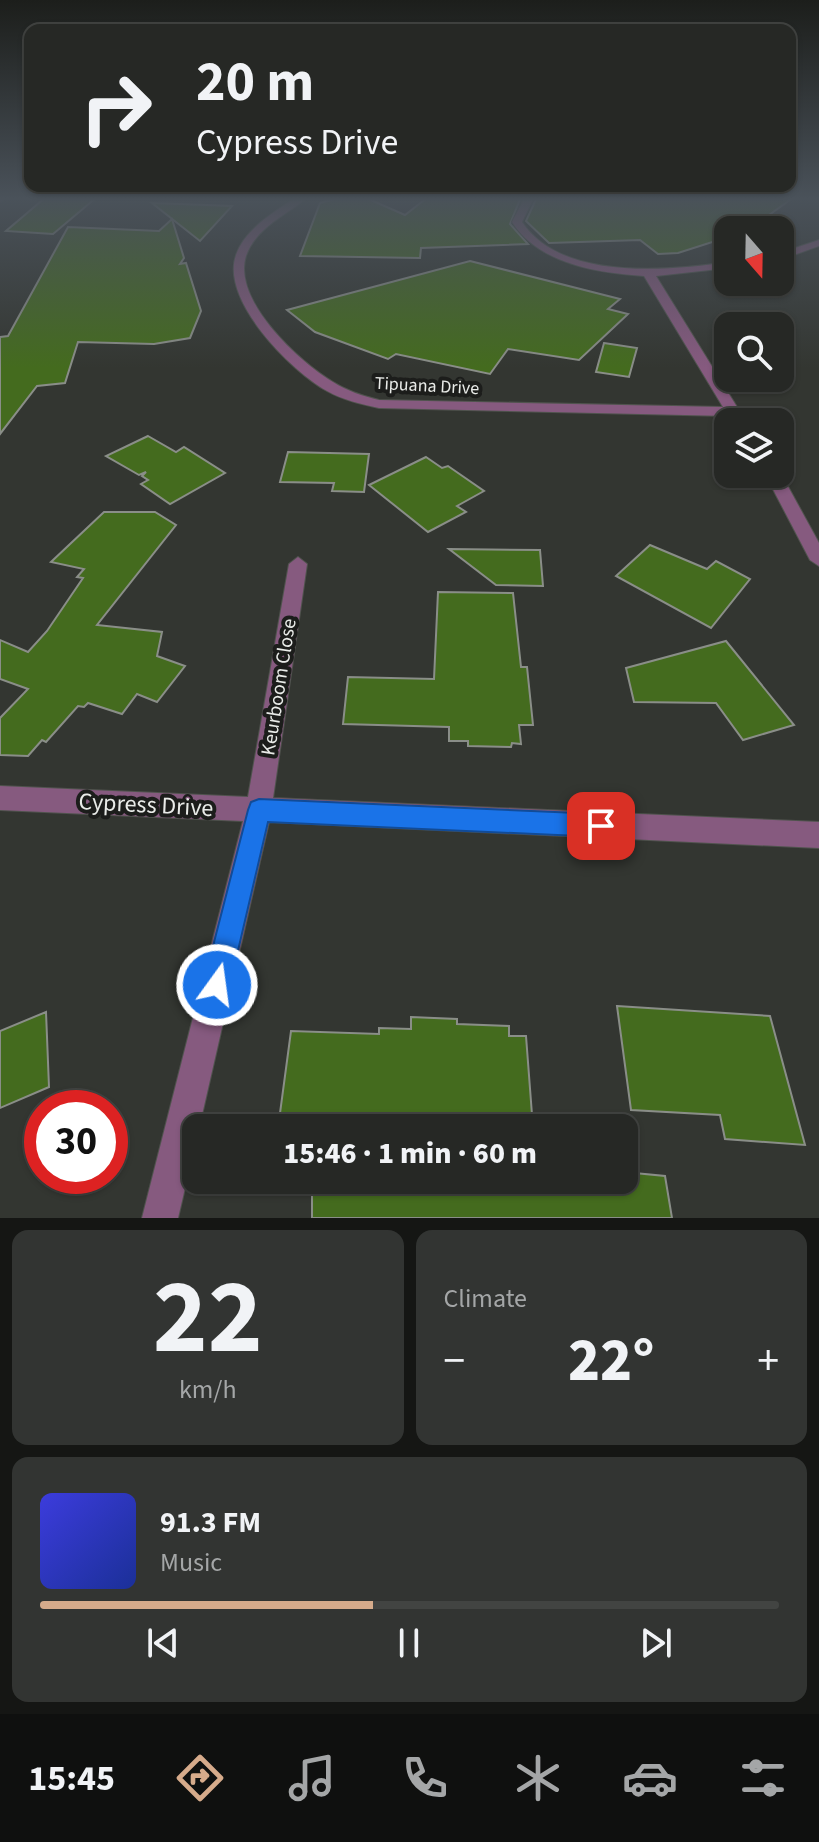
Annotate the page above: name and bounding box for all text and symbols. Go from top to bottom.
text: 20 m [196,43,314,122]
icon: right [64,56,168,160]
text: Cypress Drive [196,117,398,168]
north arrow [714,216,794,296]
map controls [714,216,794,488]
button: search [714,312,794,392]
street label: Tipuana Drive [374,371,480,401]
button: layers [714,408,794,488]
street label: Keurboom Close [254,617,304,757]
street label: Cypress Drive [78,784,214,826]
pin [567,792,635,860]
icon: arrive [579,804,623,848]
position arrow [175,943,259,1027]
speed limit sign: 30 [24,1090,128,1194]
text: 15:46 · 1 min · 60 m [283,1132,537,1175]
text: 22 [153,1245,263,1393]
text: Climate [444,1280,527,1317]
text: 22° [568,1319,654,1404]
text: − [444,1330,465,1393]
text: + [757,1330,779,1393]
text: km/h [179,1371,237,1408]
text: 91.3 FM [160,1501,261,1544]
text: Music [160,1544,222,1581]
icon: previous [141,1621,185,1665]
icon: pause [387,1621,431,1665]
icon: next [634,1621,678,1665]
icon: directions [172,1750,228,1806]
icon: music [284,1750,340,1806]
icon: phone [397,1750,453,1806]
icon: climate [510,1750,566,1806]
icon: car [622,1750,678,1806]
icon: filters [735,1750,791,1806]
text: 15:45 [28,1753,115,1804]

